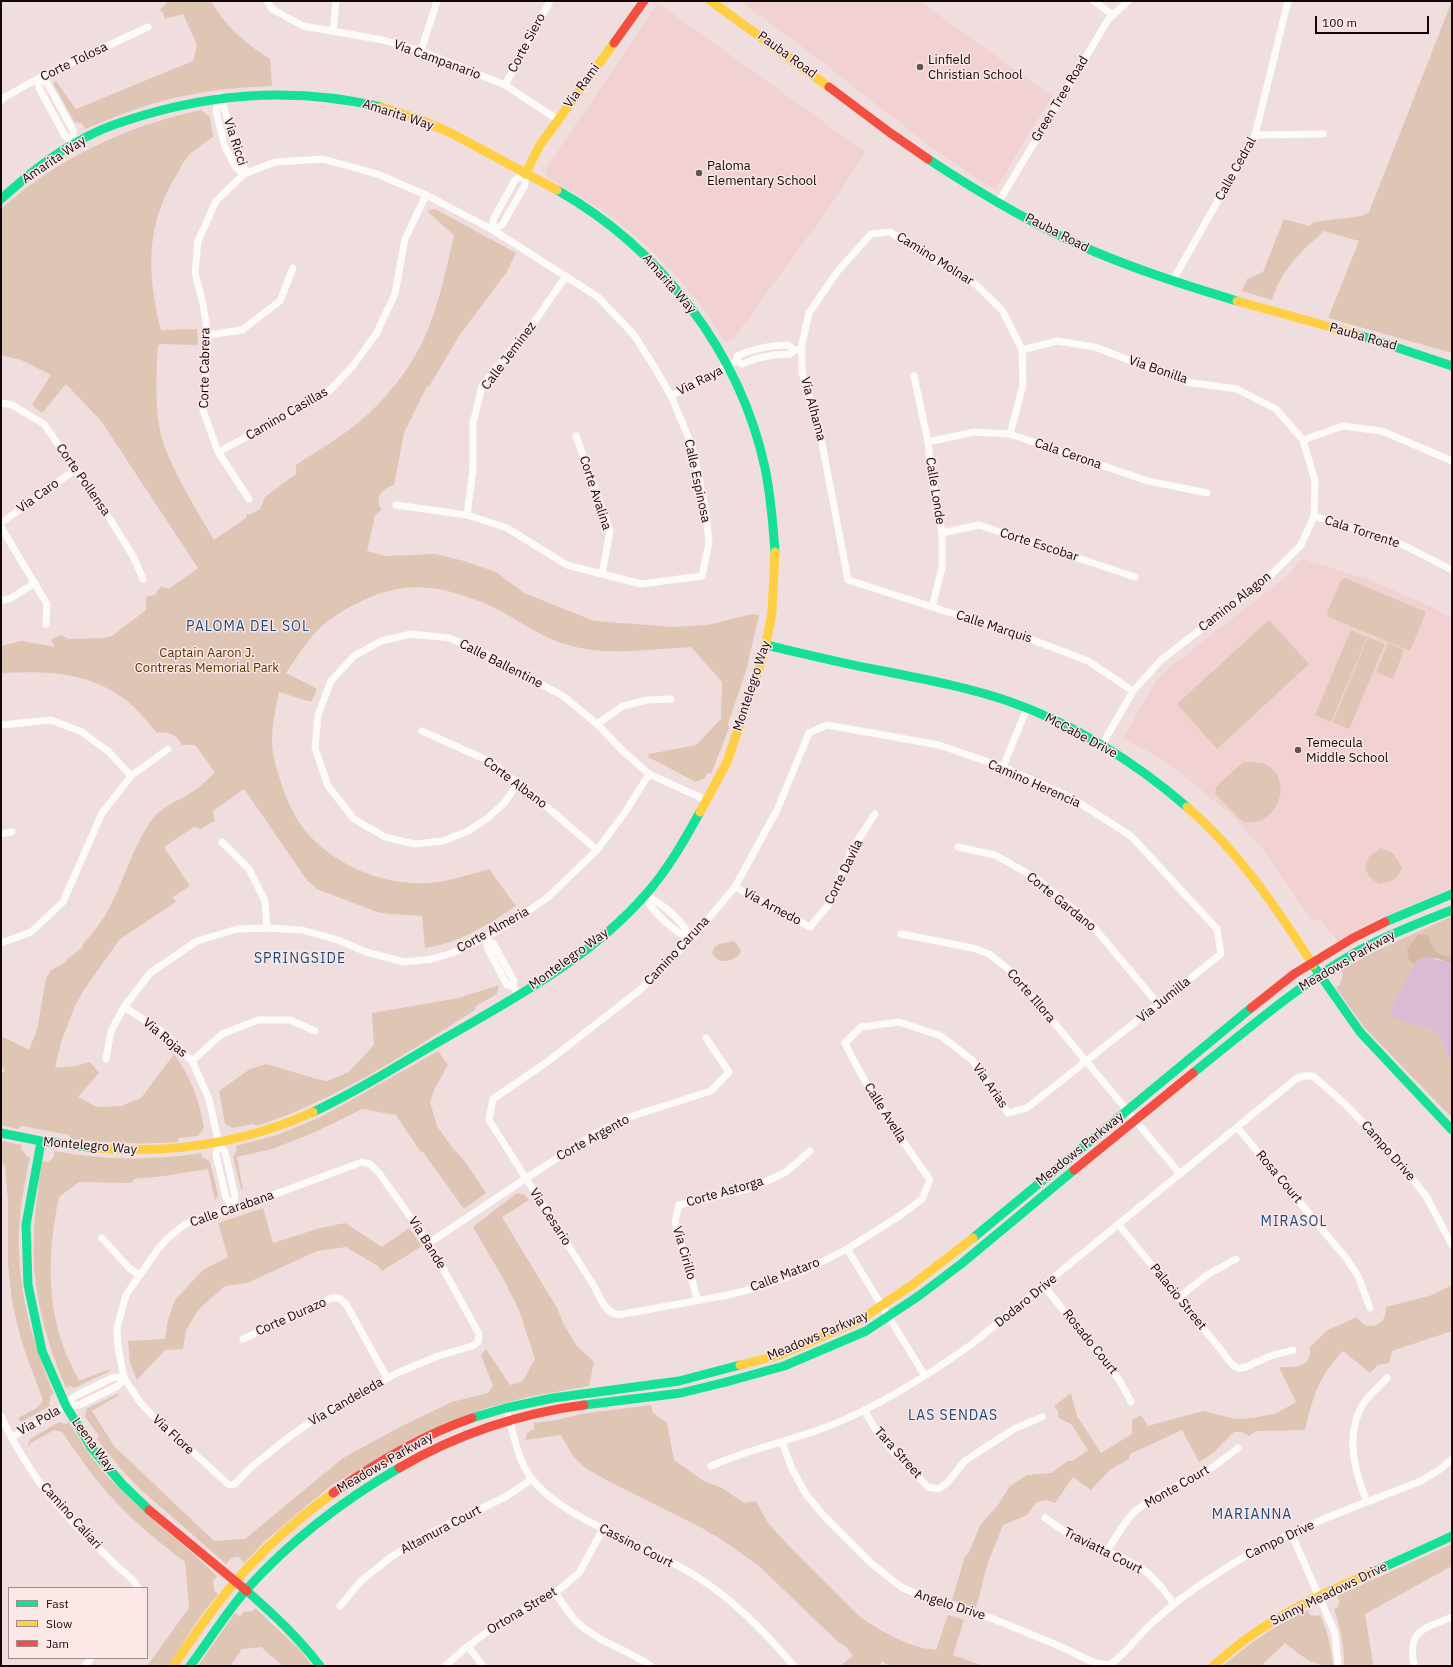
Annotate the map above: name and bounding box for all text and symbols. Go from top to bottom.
scale bar [1317,8,1431,34]
street label: Corte Siero [505,11,549,75]
text: 100 m [1322,15,1357,30]
street label: Pauba Road [754,28,820,82]
street label: Via Campanario [391,37,483,83]
street label: Corte Tolosa [38,39,110,85]
place label: Linfield Christian School [928,52,1022,83]
street label: Green Tree Road [1028,53,1092,145]
street label: Via Rami [561,61,603,111]
marker: Linfield Christian School [915,62,925,72]
street label: Amarita Way [360,96,436,134]
street label: Via Ricci [220,116,250,168]
street label: Amarita Way [19,133,89,187]
street label: Calle Cedral [1212,135,1260,203]
place label: Paloma Elementary School [707,158,817,189]
marker: Paloma Elementary School [694,168,704,178]
street label: Pauba Road [1022,210,1092,256]
street label: Camino Molnar [894,229,976,289]
street label: Amarita Way [639,251,699,317]
street label: Calle Jeminez [478,319,540,393]
street label: Pauba Road [1327,320,1399,354]
street label: Corte Cabrera [196,327,214,409]
street label: Via Bonilla [1126,353,1190,387]
street label: Via Raya [674,363,726,399]
street label: Via Alhama [797,375,829,443]
street label: Camino Casillas [243,384,331,444]
street label: Cala Cerona [1032,435,1104,473]
street label: Calle Espinosa [681,438,713,524]
street label: Corte Pollensa [52,441,114,519]
street label: Corte Avalina [576,454,614,532]
street label: Calle Londe [922,456,948,526]
street label: Via Caro [14,476,62,516]
street label: Cala Torrente [1322,513,1402,551]
street label: Corte Escobar [998,525,1080,565]
street label: Camino Alagon [1196,569,1274,635]
street label: Calle Marquis [954,607,1034,647]
district label: PALOMA DEL SOL [186,619,310,635]
street label: Calle Ballentine [457,636,545,692]
street label: Montelegro Way [730,639,774,733]
park label: Captain Aaron J. Contreras Memorial Park [135,645,279,676]
street label: McCabe Drive [1042,710,1120,762]
place label: Temecula Middle School [1306,735,1388,766]
marker: Temecula Middle School [1293,745,1303,755]
street label: Corte Albano [480,754,550,812]
street label: Camino Herencia [985,757,1083,811]
street label: Corte Davila [822,837,866,907]
street label: Corte Gardano [1023,869,1099,935]
street label: Via Arnedo [740,885,804,929]
street label: Corte Almeria [454,904,532,956]
street label: Camino Caruna [641,913,713,989]
street label: Montelegro Way [526,925,612,993]
street label: Meadows Parkway [1296,927,1398,995]
district label: SPRINGSIDE [254,951,346,967]
street label: Corte Illora [1003,966,1059,1026]
street label: Via Jumilla [1134,974,1194,1026]
street label: Via Rojas [140,1015,190,1061]
street label: Via Arias [969,1061,1011,1111]
street label: Calle Avella [860,1080,910,1146]
street label: Meadows Parkway [1033,1109,1127,1189]
street label: Corte Argento [554,1112,632,1164]
street label: Campo Drive [1358,1118,1418,1184]
street label: Montelegro Way [42,1134,138,1158]
street label: Rosa Court [1252,1148,1306,1206]
street label: Corte Astorga [685,1174,765,1210]
street label: Via Cesario [526,1186,574,1248]
street label: Calle Carabana [188,1187,276,1231]
street label: Via Bande [405,1214,449,1272]
district label: MIRASOL [1261,1214,1327,1230]
street label: Via Cirillo [669,1225,699,1281]
street label: Calle Mataro [748,1255,822,1295]
street label: Palacio Street [1146,1261,1210,1333]
street label: Dodaro Drive [992,1271,1060,1331]
street label: Corte Durazo [253,1294,329,1340]
street label: Rosado Court [1059,1307,1121,1377]
street label: Meadows Parkway [765,1308,871,1364]
street label: Via Candeleda [306,1374,386,1430]
street label: Via Pola [15,1403,63,1439]
district label: LAS SENDAS [908,1408,998,1424]
street label: Via Flore [149,1412,197,1458]
street label: Leena Way [68,1415,118,1475]
street label: Tara Street [871,1424,925,1482]
street label: Meadows Parkway [334,1429,436,1497]
street label: Monte Court [1142,1462,1212,1512]
street label: Camino Caliari [37,1480,105,1552]
street label: Altamura Court [398,1502,484,1558]
district label: MARIANNA [1212,1507,1292,1523]
street label: Campo Drive [1243,1517,1317,1563]
street label: Cassino Court [597,1521,675,1571]
street label: Traviatta Court [1061,1524,1145,1578]
street label: Sunny Meadows Drive [1268,1559,1390,1629]
street label: Ortona Street [484,1584,560,1638]
street label: Angelo Drive [913,1586,987,1624]
legend [8,1587,148,1659]
text: Fast [46,1596,69,1611]
text: Slow [46,1616,72,1631]
text: Jam [46,1636,69,1651]

